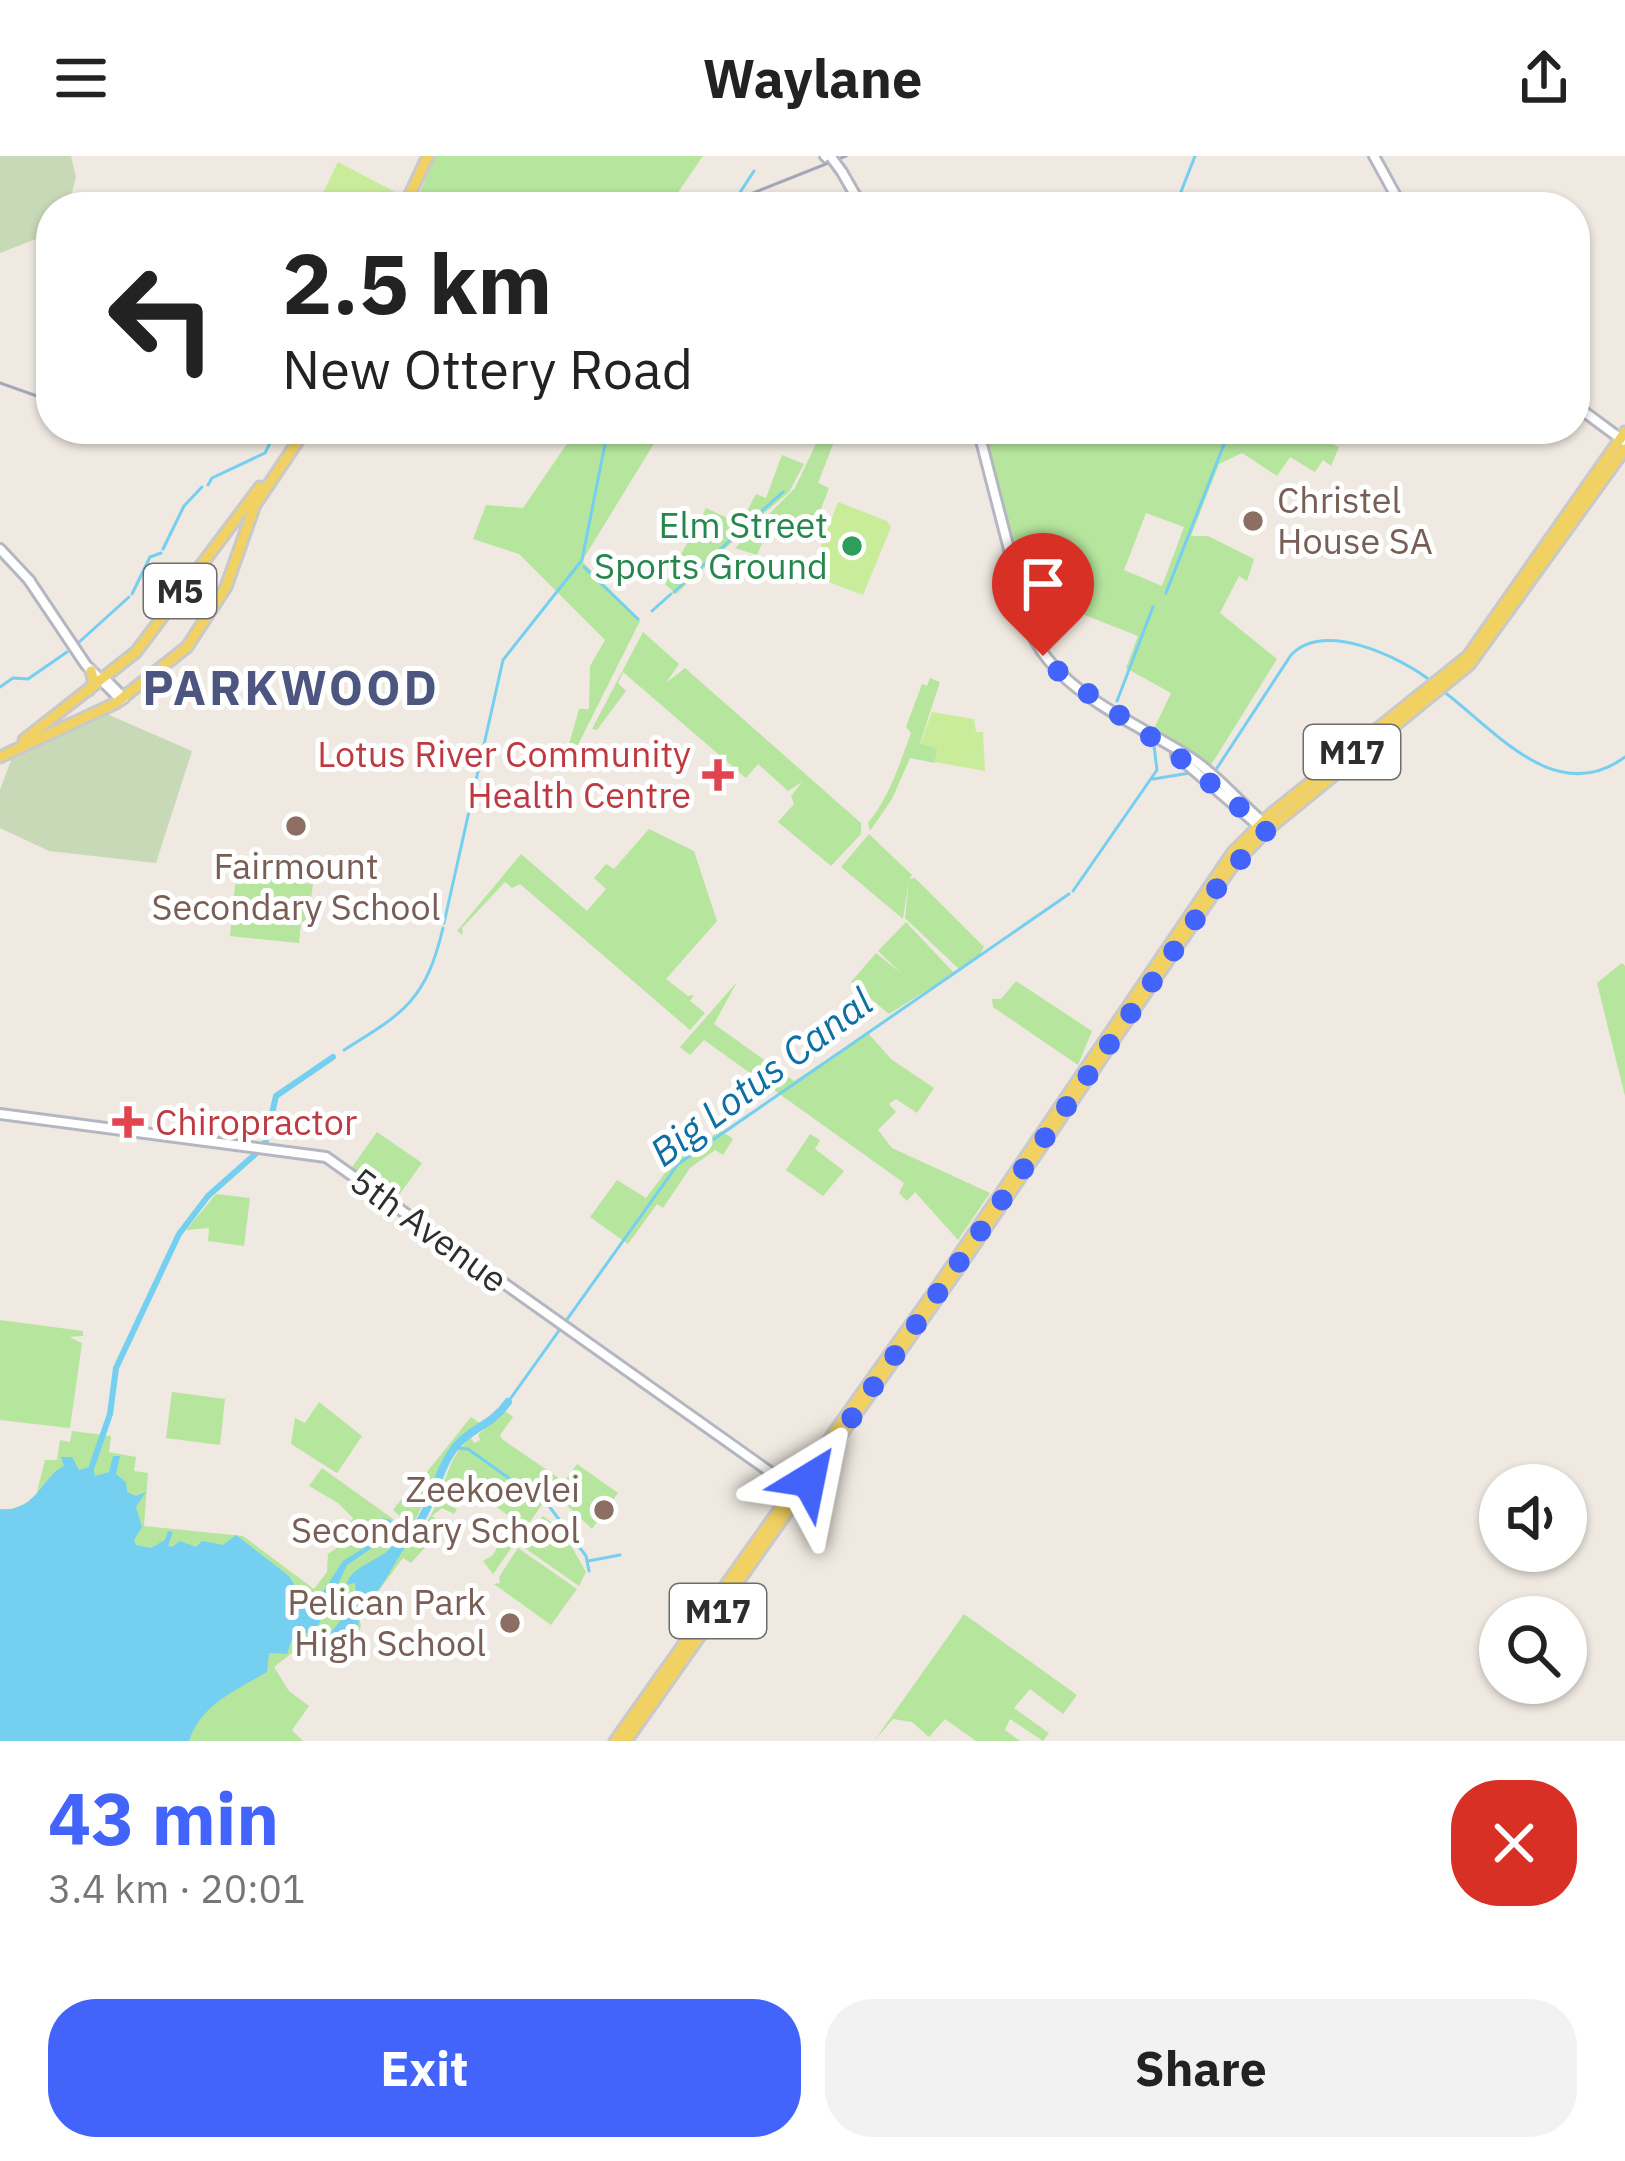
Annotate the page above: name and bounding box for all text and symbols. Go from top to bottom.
text: Waylane [703,43,922,113]
icon: menu [48,45,114,111]
icon: share [1511,45,1577,111]
text: 2.5 km [282,228,552,337]
icon: left [84,240,240,396]
text: New Ottery Road [282,334,693,404]
place label: Christel House SA [1277,476,1433,564]
place label: Elm Street Sports Ground [594,501,828,589]
marker: Christel House SA [1240,508,1266,534]
marker: Elm Street Sports Ground [839,533,865,559]
pin [992,533,1094,656]
icon: arrive [1010,551,1076,617]
road number: M5 [144,564,216,618]
district label: PARKWOOD [142,656,440,718]
road number: M17 [1304,725,1400,779]
place label: Lotus River Community Health Centre [317,730,691,818]
marker: Lotus River Community Health Centre [702,759,734,791]
marker: Fairmount Secondary School [283,813,309,839]
place label: Fairmount Secondary School [152,842,440,930]
water label: Big Lotus Canal [639,976,883,1177]
place label: Chiropractor [155,1098,357,1145]
marker: Chiropractor [112,1106,144,1138]
street label: 5th Avenue [341,1157,517,1303]
position arrow [746,1417,872,1543]
map controls [1479,1464,1587,1704]
button: sound [1479,1464,1587,1572]
place label: Zeekoevlei Secondary School [291,1465,580,1553]
marker: Zeekoevlei Secondary School [591,1497,617,1523]
place label: Pelican Park High School [287,1578,486,1666]
road number: M17 [670,1584,766,1638]
button: search [1479,1596,1587,1704]
marker: Pelican Park High School [497,1610,523,1636]
text: 43 min [48,1771,279,1865]
button: close [1451,1780,1577,1906]
text: 3.4 km · 20:01 [48,1863,305,1914]
button: Exit [48,1999,801,2137]
button: Share [825,1999,1577,2137]

